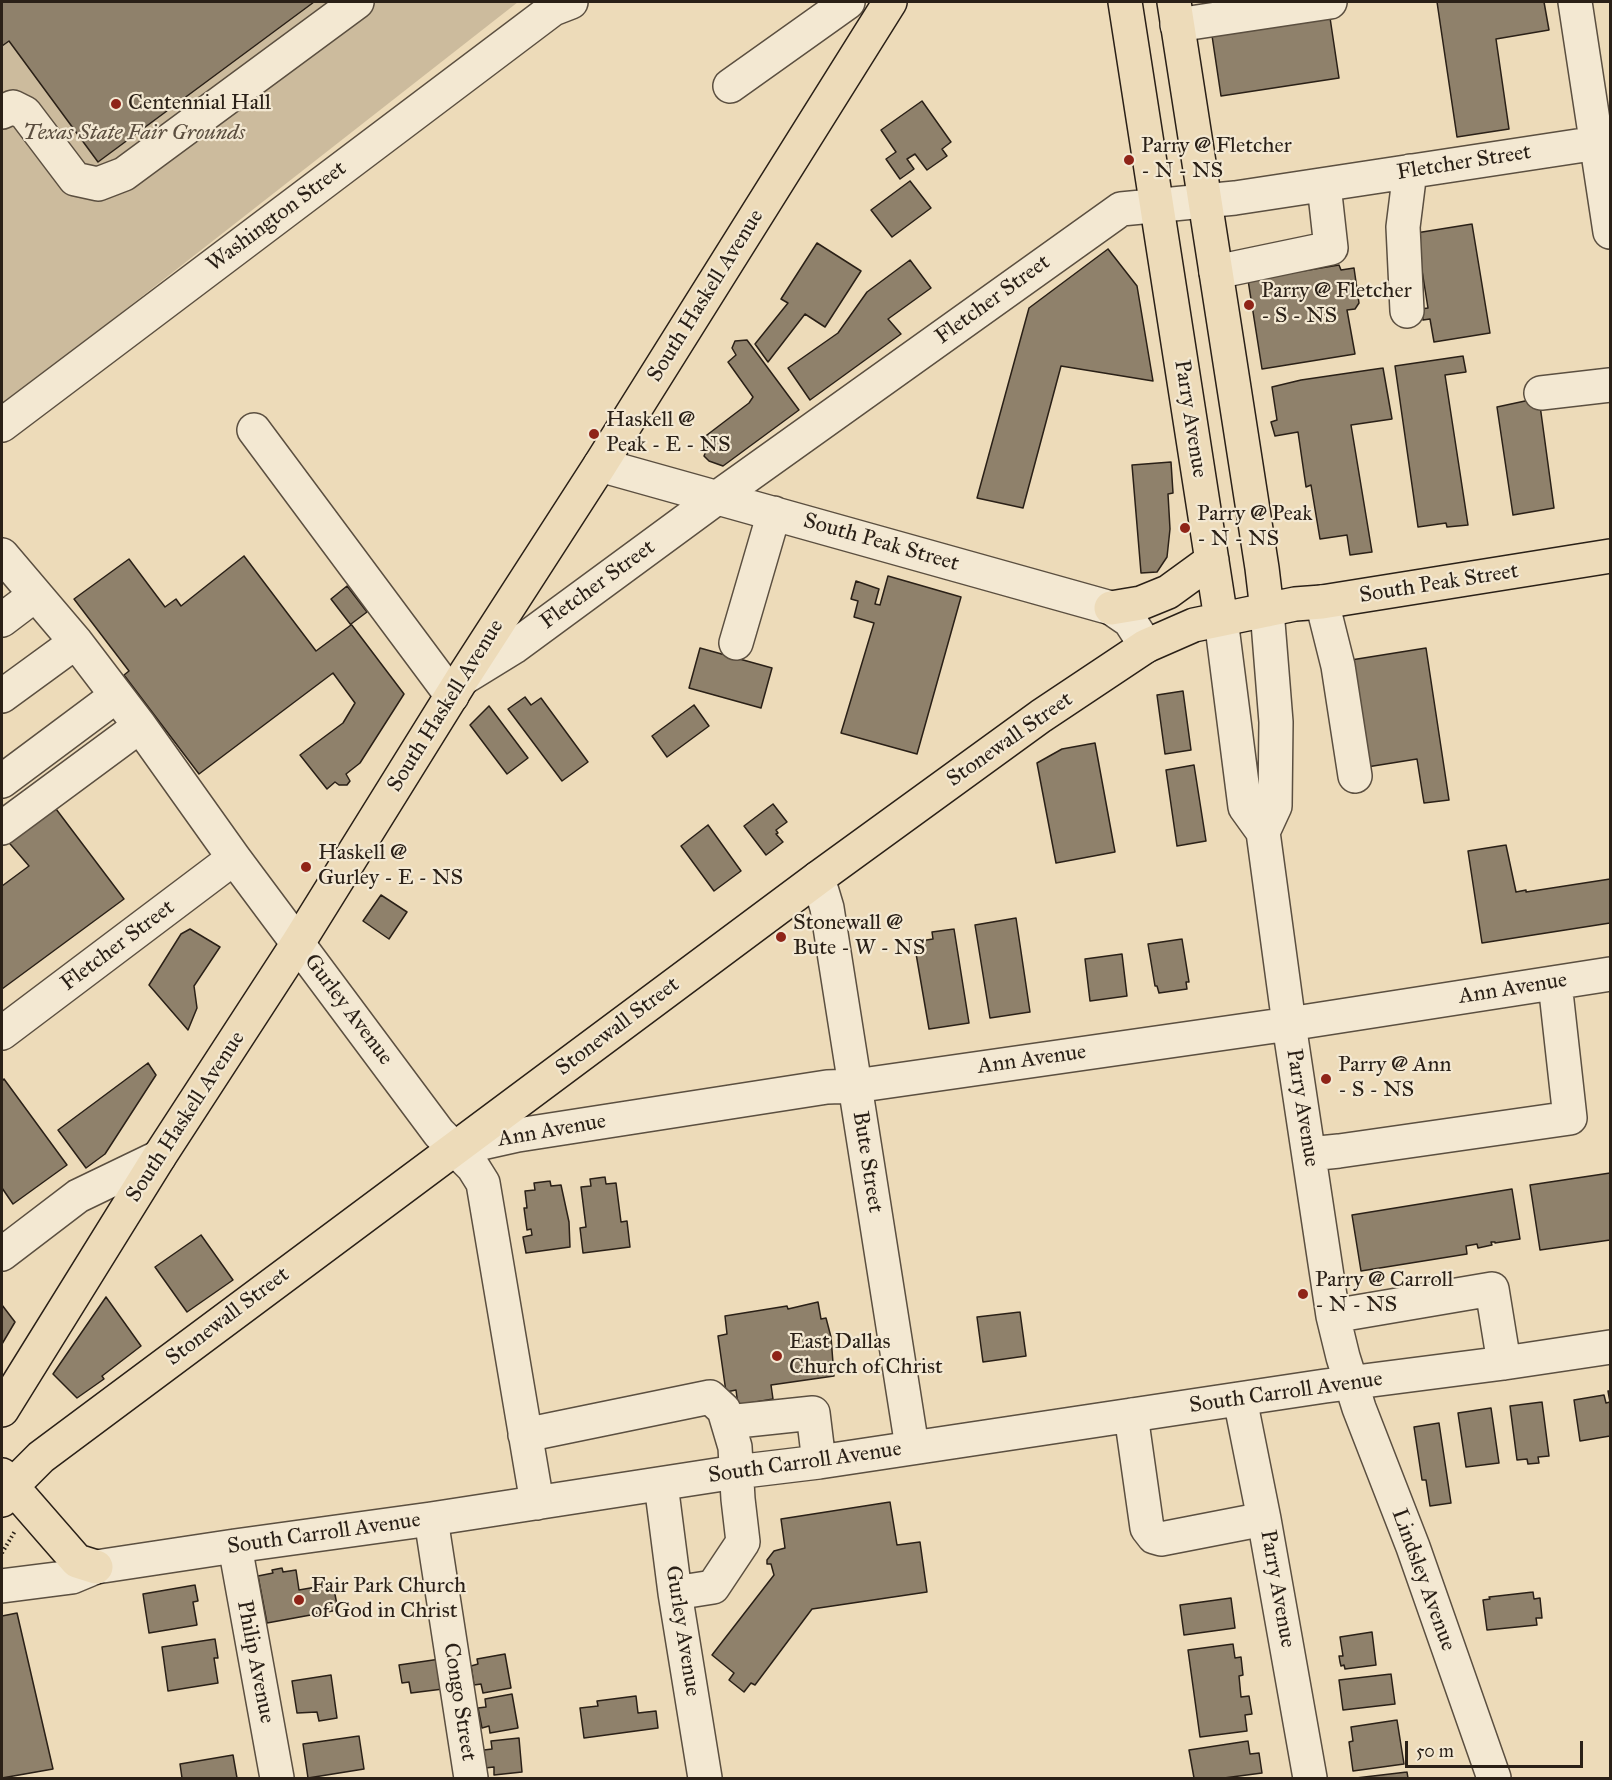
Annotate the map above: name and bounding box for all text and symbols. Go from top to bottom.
place label: Centennial Hall [128,91,271,117]
marker: Centennial Hall [109,97,123,111]
park label: Texas State Fair Grounds [23,121,245,147]
place label: Parry @ Fletcher - N - NS [1141,134,1292,186]
street label: Fletcher Street [1395,139,1533,187]
marker: Parry @ Fletcher - N - NS [1122,153,1136,167]
street label: Washington Street [202,156,352,278]
street label: South Haskell Avenue [642,205,770,387]
street label: Fletcher Street [930,250,1056,350]
place label: Parry @ Fletcher - S - NS [1261,279,1412,330]
marker: Parry @ Fletcher - S - NS [1242,298,1256,312]
street label: Parry Avenue [1168,358,1212,480]
place label: Haskell @ Peak - E - NS [606,408,731,460]
marker: Haskell @ Peak - E - NS [587,427,601,441]
place label: Parry @ Peak - N - NS [1197,502,1312,554]
street label: South Peak Street [800,508,962,578]
marker: Parry @ Peak - N - NS [1178,521,1192,535]
street label: Fletcher Street [535,535,661,635]
street label: South Peak Street [1358,558,1520,610]
street label: South Haskell Avenue [382,615,510,797]
street label: Stonewall Street [942,687,1078,793]
place label: Haskell @ Gurley - E - NS [318,841,463,892]
marker: Haskell @ Gurley - E - NS [299,860,313,874]
street label: Fletcher Street [56,895,180,997]
place label: Stonewall @ Bute - W - NS [793,911,925,962]
marker: Stonewall @ Bute - W - NS [774,930,788,944]
street label: Gurley Avenue [298,949,398,1071]
street label: Ann Avenue [1457,967,1569,1011]
street label: Stonewall Street [551,972,685,1082]
street label: South Haskell Avenue [121,1027,251,1207]
street label: Ann Avenue [976,1039,1088,1081]
street label: Parry Avenue [1280,1047,1324,1169]
place label: Parry @ Ann - S - NS [1338,1053,1451,1104]
marker: Parry @ Ann - S - NS [1319,1072,1333,1086]
street label: Ann Avenue [496,1109,608,1153]
street label: Bute Street [846,1109,888,1215]
street label: Stonewall Street [161,1262,295,1372]
place label: Parry @ Carroll - N - NS [1315,1268,1453,1320]
marker: Parry @ Carroll - N - NS [1296,1287,1310,1301]
place label: East Dallas Church of Christ [789,1330,943,1382]
marker: East Dallas Church of Christ [770,1349,784,1363]
street label: South Carroll Avenue [1188,1366,1384,1420]
street label: South Carroll Avenue [707,1436,903,1490]
street label: Lindsley Avenue [1385,1505,1461,1655]
street label: South Carroll Avenue [226,1507,422,1561]
street label: Parry Avenue [1254,1528,1300,1650]
street label: Gurley Avenue [659,1564,705,1698]
place label: Fair Park Church of God in Christ [311,1574,466,1626]
marker: Fair Park Church of God in Christ [292,1593,306,1607]
street label: Philip Avenue [230,1598,280,1726]
street label: Congo Street [437,1641,481,1763]
scale bar [1408,1729,1586,1767]
text: 50 m [1416,1740,1454,1762]

